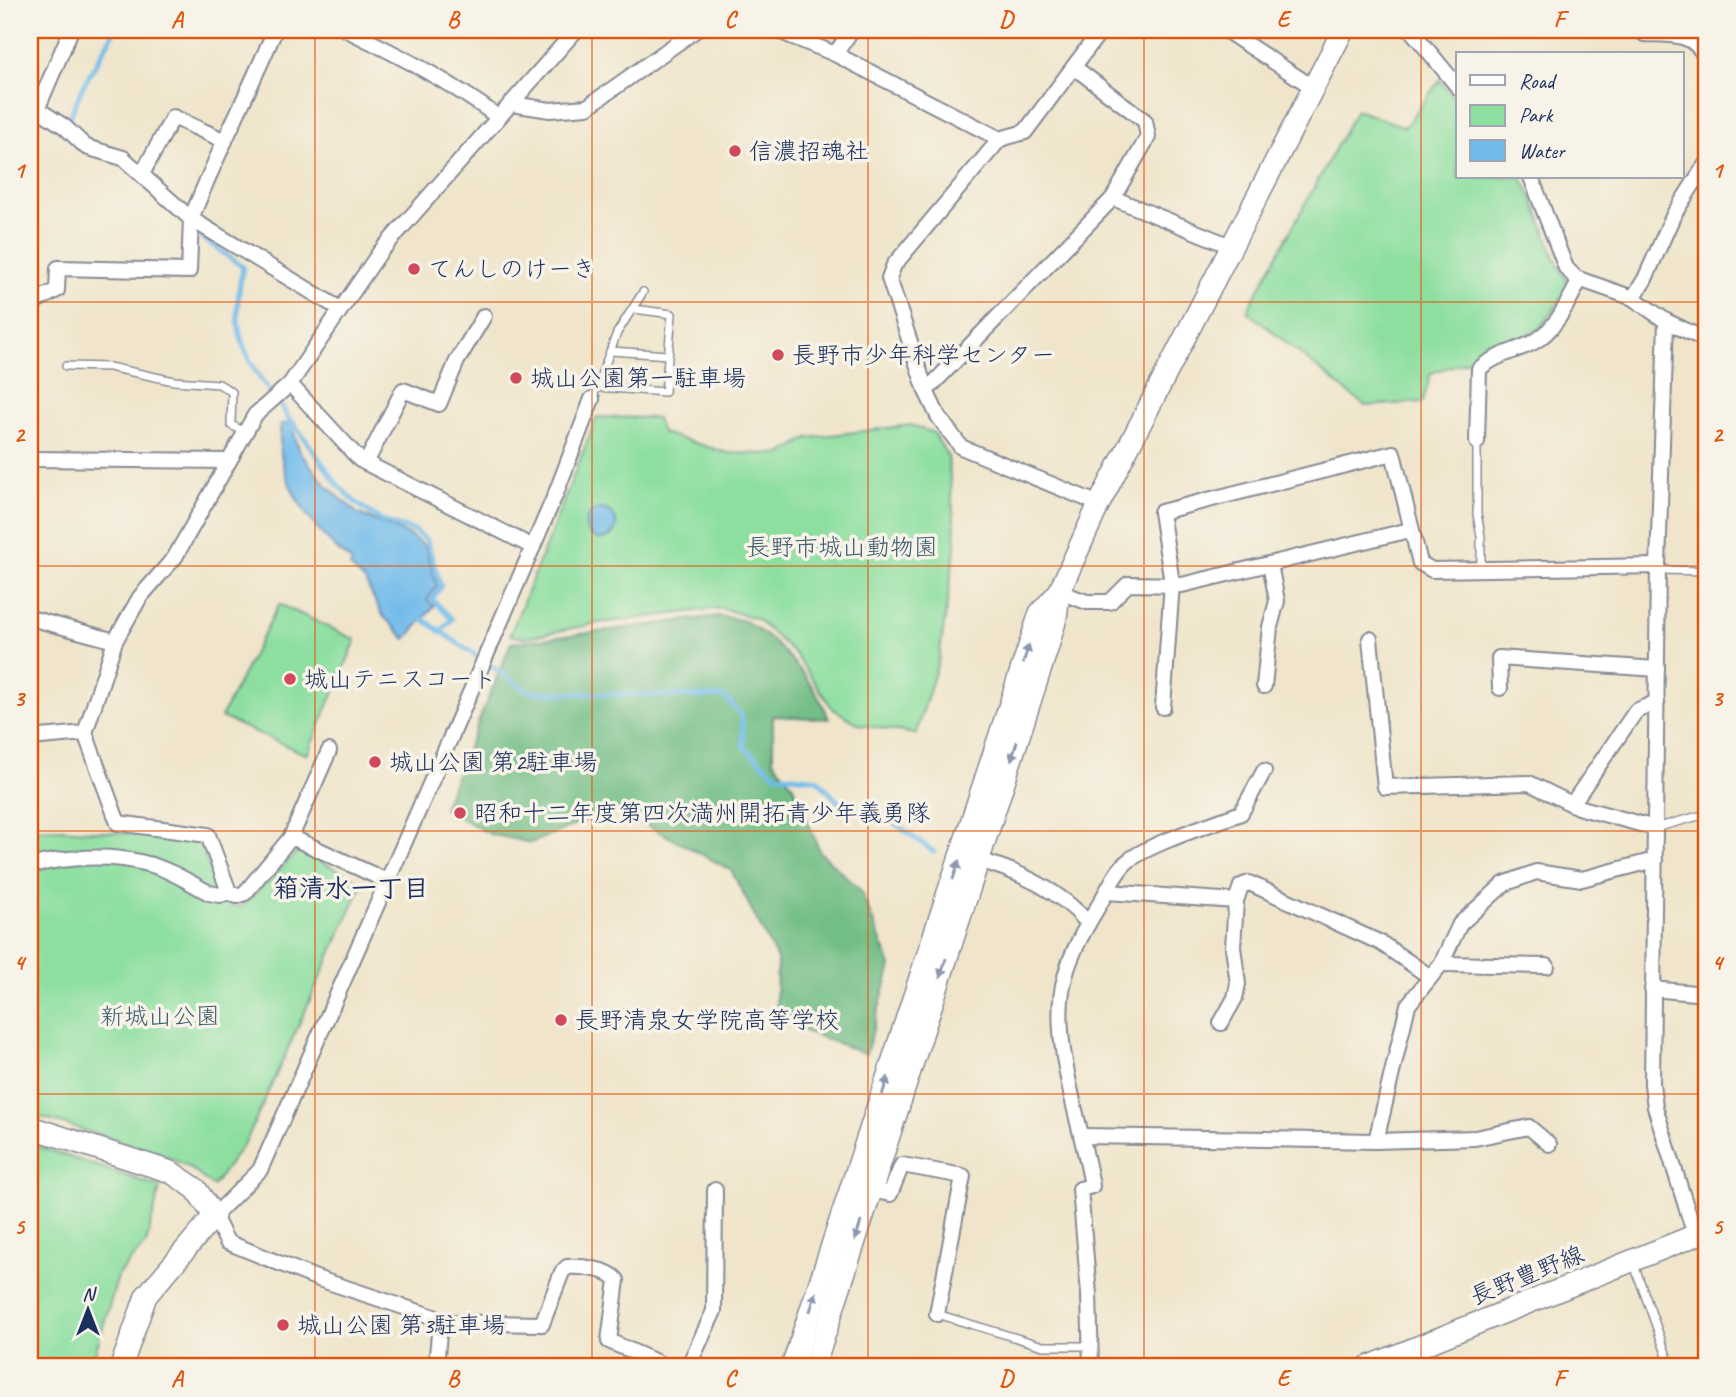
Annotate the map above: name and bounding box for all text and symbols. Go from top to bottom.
text: A [171,5,185,34]
text: B [447,5,461,34]
text: C [725,5,739,34]
text: D [999,5,1015,34]
text: E [1277,5,1293,34]
text: F [1554,5,1570,34]
legend [1456,52,1684,178]
text: Road [1519,68,1558,94]
text: Park [1519,102,1554,128]
place label: 信濃招魂社 [749,136,869,166]
text: Water [1519,138,1566,164]
marker: 信濃招魂社 [727,143,743,159]
text: 1 [14,156,27,185]
text: 1 [1712,156,1725,185]
place label: てんしのけーき [428,254,596,284]
marker: てんしのけーき [406,261,422,277]
place label: 長野市少年科学センター [792,340,1055,370]
marker: 長野市少年科学センター [770,347,786,363]
place label: 城山公園第一駐車場 [530,363,746,393]
marker: 城山公園第一駐車場 [508,370,524,386]
text: 2 [14,420,27,449]
text: 2 [1712,420,1725,449]
park label: 長野市城山動物園 [746,532,938,562]
one-way arrow [1022,643,1032,664]
place label: 城山テニスコート [304,664,496,694]
marker: 城山テニスコート [282,671,298,687]
text: 3 [14,684,27,713]
text: 3 [1712,684,1725,713]
one-way arrow [1008,741,1018,762]
place label: 城山公園 第2駐車場 [389,747,598,777]
marker: 城山公園 第2駐車場 [367,754,383,770]
place label: 昭和十二年度第四次満州開拓青少年義勇隊 [474,798,930,828]
marker: 昭和十二年度第四次満州開拓青少年義勇隊 [452,805,468,821]
one-way arrow [951,860,962,881]
district label: 箱清水一丁目 [273,872,429,905]
text: 4 [14,948,27,977]
text: 4 [1712,948,1725,977]
one-way arrow [937,957,948,978]
park label: 新城山公園 [100,1001,220,1031]
place label: 長野清泉女学院高等学校 [575,1005,839,1035]
marker: 長野清泉女学院高等学校 [553,1012,569,1028]
one-way arrow [880,1076,891,1097]
text: 5 [14,1212,26,1241]
text: 5 [1712,1212,1724,1241]
one-way arrow [852,1220,863,1241]
street label: 長野豊野線 [1466,1239,1588,1311]
north arrow [52,1274,122,1344]
text: N [82,1282,97,1306]
one-way arrow [809,1292,819,1313]
place label: 城山公園 第3駐車場 [297,1310,506,1340]
marker: 城山公園 第3駐車場 [275,1317,291,1333]
text: A [171,1364,185,1393]
text: B [447,1364,461,1393]
text: C [725,1364,739,1393]
text: D [999,1364,1015,1393]
text: E [1277,1364,1293,1393]
text: F [1554,1364,1570,1393]

